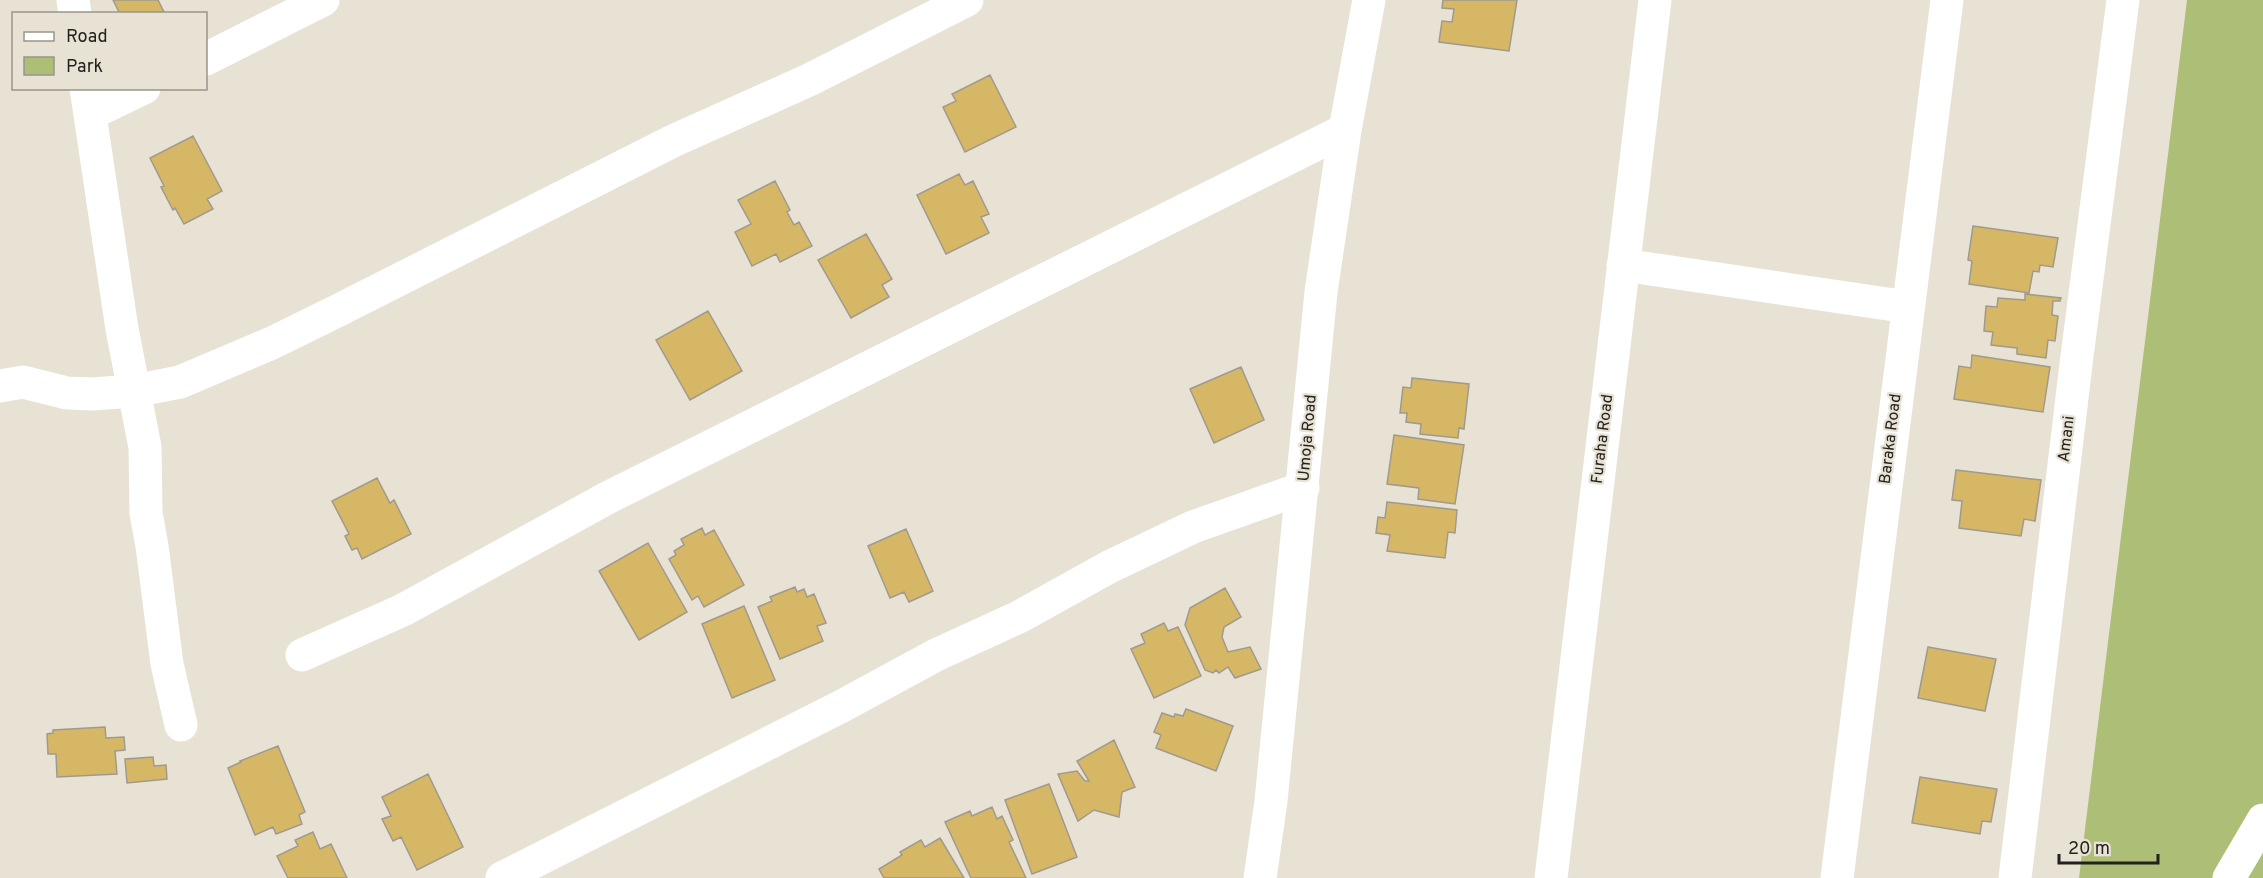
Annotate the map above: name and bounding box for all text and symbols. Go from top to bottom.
legend [12,12,207,90]
text: Road [66,26,108,49]
text: Park [66,56,103,79]
street label: Furaha Road [1588,393,1618,485]
street label: Baraka Road [1876,393,1906,485]
street label: Umoja Road [1294,394,1322,482]
street label: Amani [2054,415,2080,463]
scale bar [2059,827,2158,865]
text: 20 m [2068,838,2110,861]

